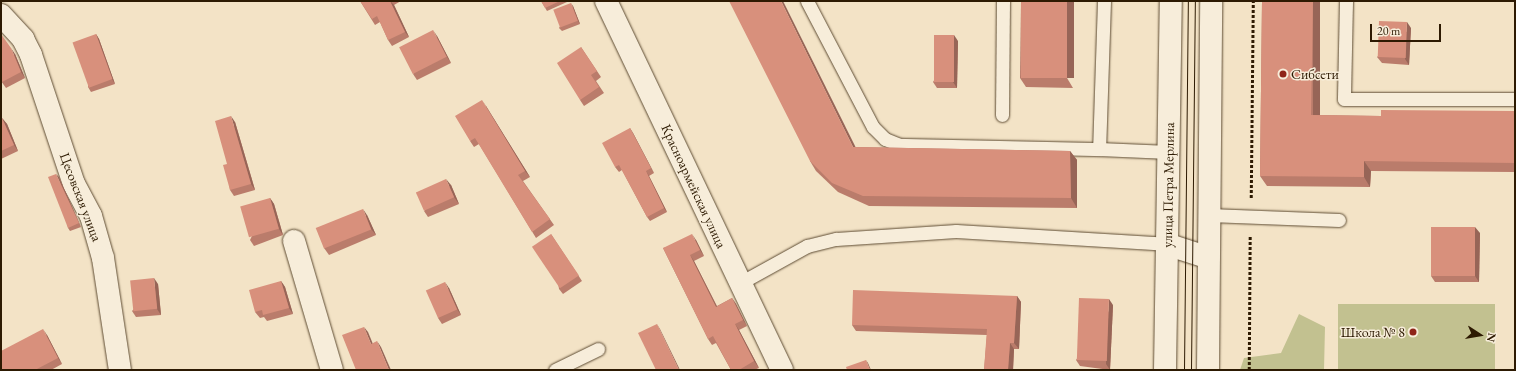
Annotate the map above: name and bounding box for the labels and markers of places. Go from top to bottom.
place label: Сибсети [1291,66,1339,82]
marker: Сибсети [1278,69,1288,79]
place label: Школа № 8 [1341,324,1405,340]
marker: Школа № 8 [1408,327,1418,337]

